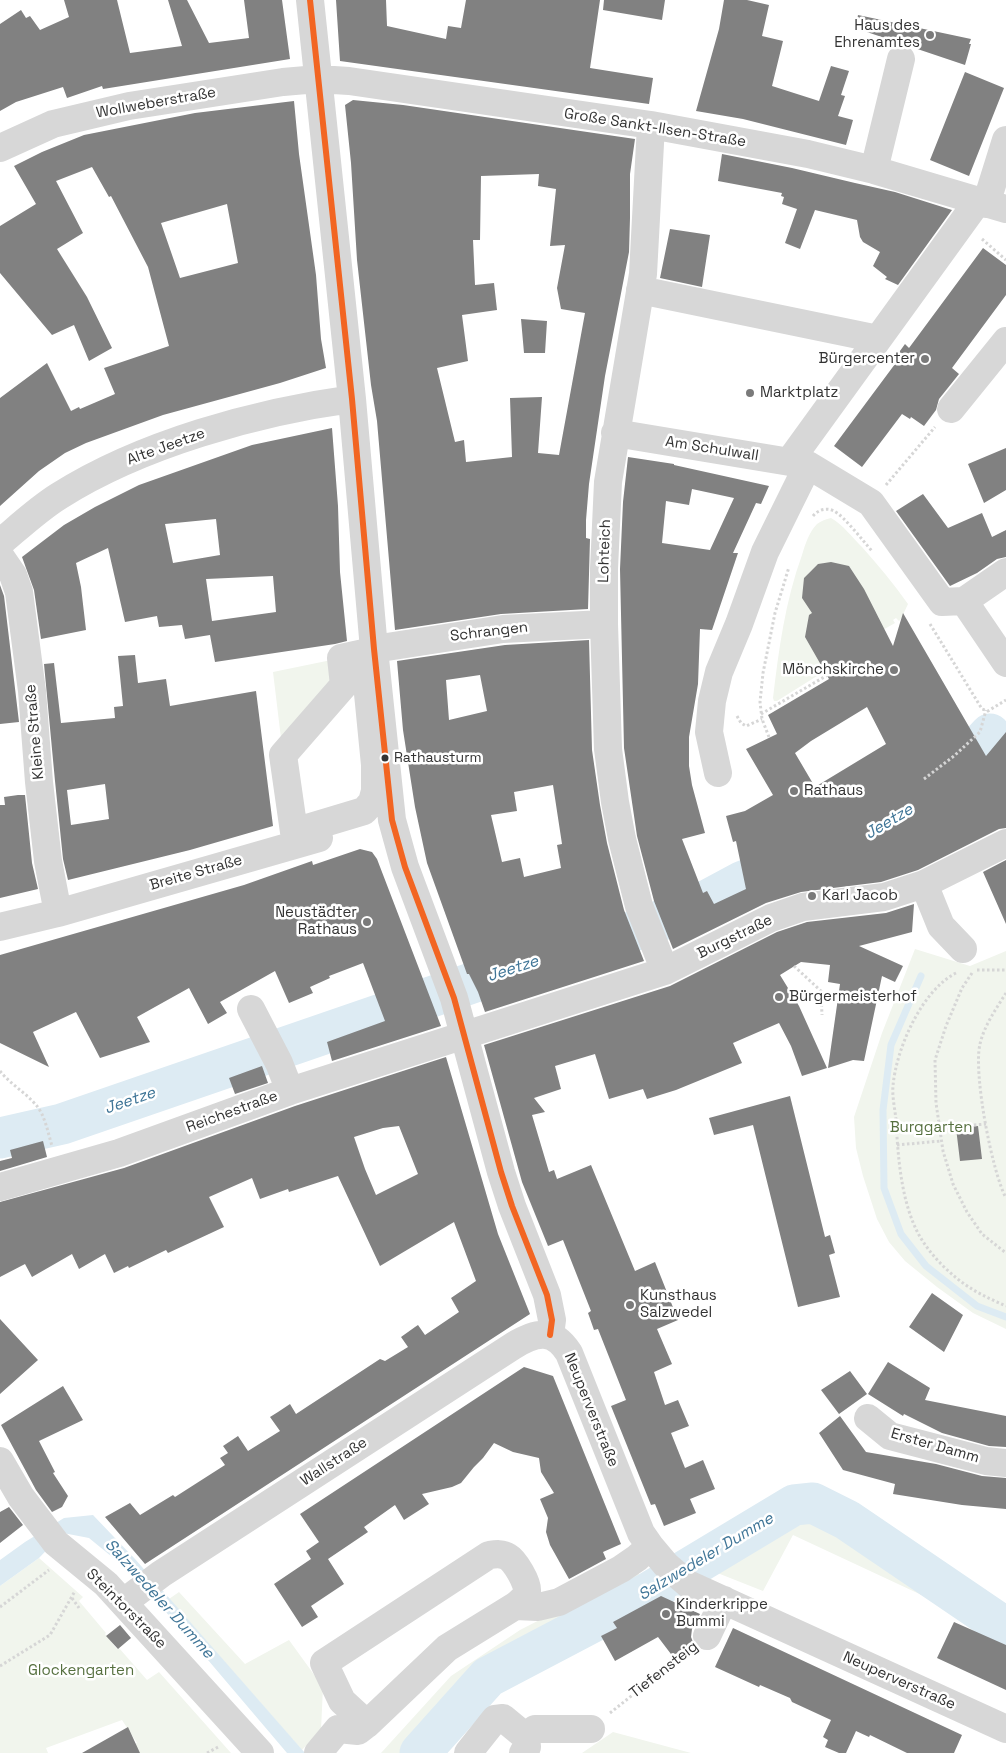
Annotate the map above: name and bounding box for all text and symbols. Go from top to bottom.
place label: Haus des Ehrenamtes [834,17,920,52]
marker: Haus des Ehrenamtes [924,29,936,41]
street label: Wollweberstraße [95,84,217,122]
street label: Große Sankt-Ilsen-Straße [563,105,747,151]
place label: Bürgercenter [819,350,915,368]
marker: Bürgercenter [919,353,931,365]
place label: Marktplatz [760,384,838,402]
marker: Marktplatz [744,387,756,399]
street label: Alte Jeetze [125,425,207,469]
street label: Am Schulwall [664,433,760,465]
street label: Lohteich [595,519,615,583]
street label: Schrangen [449,618,529,646]
place label: Mönchskirche [782,661,884,679]
marker: Mönchskirche [888,664,900,676]
street label: Kleine Straße [22,684,48,780]
place label: Rathausturm [394,750,481,766]
marker: Rathausturm [380,753,390,763]
place label: Rathaus [804,782,863,800]
marker: Rathaus [788,785,800,797]
water label: Jeetze [862,800,916,844]
street label: Breite Straße [148,851,244,895]
place label: Karl Jacob [822,887,898,905]
marker: Karl Jacob [806,890,818,902]
place label: Neustädter Rathaus [275,904,357,939]
street label: Burgstraße [695,911,775,963]
marker: Neustädter Rathaus [361,916,373,928]
water label: Jeetze [485,952,541,986]
place label: Bürgermeisterhof [789,988,917,1006]
marker: Bürgermeisterhof [773,991,785,1003]
water label: Jeetze [102,1083,158,1119]
street label: Reichestraße [184,1087,280,1137]
park label: Burggarten [890,1119,972,1137]
place label: Kunsthaus Salzwedel [640,1287,717,1322]
marker: Kunsthaus Salzwedel [624,1299,636,1311]
street label: Neuperverstraße [560,1350,622,1470]
street label: Erster Damm [889,1425,981,1467]
street label: Wallstraße [297,1434,371,1490]
water label: Salzwedeler Dumme [635,1509,777,1605]
water label: Salzwedeler Dumme [100,1535,218,1663]
street label: Steintorstraße [82,1565,170,1653]
place label: Kinderkrippe Bummi [676,1596,768,1631]
marker: Kinderkrippe Bummi [660,1608,672,1620]
street label: Tiefensteig [626,1638,702,1702]
street label: Neuperverstraße [840,1648,958,1714]
park label: Glockengarten [28,1662,134,1680]

